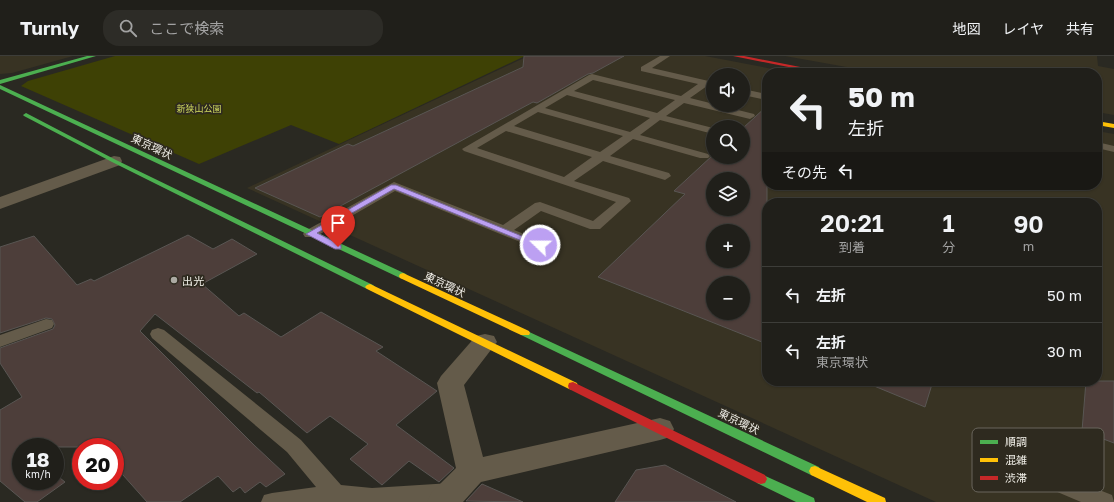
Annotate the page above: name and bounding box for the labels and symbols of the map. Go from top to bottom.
park label: 新狭山公園 [176,103,222,114]
street label: 東京環状 [129,131,176,162]
pin [321,206,355,247]
position arrow [519,224,561,266]
street label: 東京環状 [422,269,469,300]
place label: 出光 [182,274,204,287]
marker: 出光 [169,275,179,285]
street label: 東京環状 [716,406,763,437]
legend [972,428,1104,492]
text: 順調 [1005,435,1027,448]
speed limit sign: 20 [72,438,124,490]
text: 混雑 [1005,453,1027,466]
text: 渋滞 [1005,471,1027,484]

